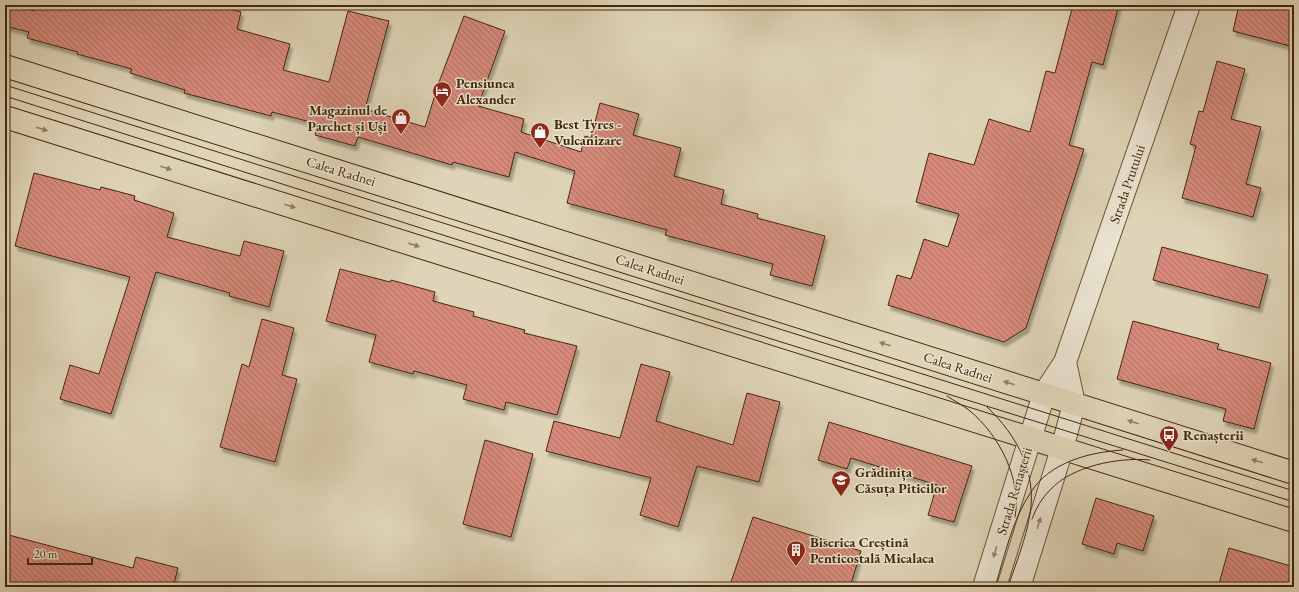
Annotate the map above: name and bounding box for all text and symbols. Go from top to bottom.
place label: Pensiunea Alexander [455,74,516,108]
hotel icon: Pensiunea Alexander [431,80,453,108]
place label: Magazinul de Parchet și Uși [308,101,387,135]
shop icon: Magazinul de Parchet și Uși [390,107,412,135]
place label: Best Tyres - Vulcanizare [554,115,622,149]
shop icon: Best Tyres - Vulcanizare [529,121,551,149]
one-way arrow [37,126,49,132]
street label: Strada Prutului [1105,142,1149,226]
street label: Calea Radnei [304,152,378,190]
one-way arrow [161,165,173,171]
one-way arrow [285,203,297,209]
one-way arrow [409,242,421,248]
street label: Calea Radnei [613,249,687,289]
one-way arrow [879,341,891,347]
street label: Calea Radnei [921,347,995,387]
one-way arrow [1002,380,1014,386]
one-way arrow [1126,419,1138,425]
bus stop icon: Renașterii [1158,424,1180,452]
place label: Renașterii [1183,426,1244,444]
street label: Strada Renașterii [992,444,1036,537]
one-way arrow [1250,458,1262,464]
place label: Grădinița Căsuța Piticilor [855,463,947,497]
school or university icon: Grădinița Căsuța Piticilor [830,469,852,497]
one-way arrow [1036,517,1042,529]
place label: Biserica Creștină Penticostală Micalaca [810,533,935,567]
building icon: Biserica Creștină Penticostală Micalaca [785,539,807,567]
scale bar [28,540,92,566]
text: 20 m [34,546,58,562]
one-way arrow [992,546,998,558]

